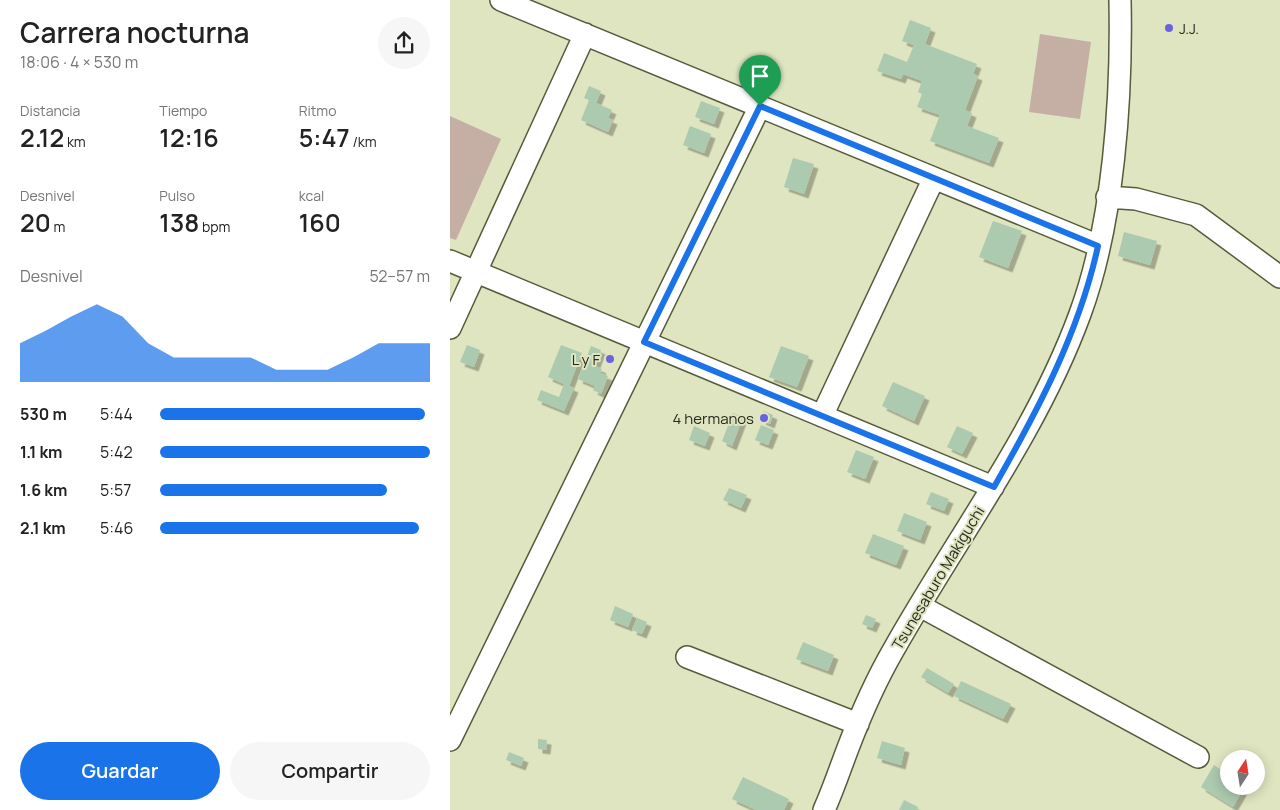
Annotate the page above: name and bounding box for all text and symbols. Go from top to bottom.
text: Carrera nocturna [20,13,249,51]
button: share [378,17,430,69]
place label: J.J. [1179,18,1199,39]
marker: J.J. [1163,22,1175,34]
text: 18:06 · 4 × 530 m [20,51,138,73]
pin [739,55,781,106]
icon: arrive [746,62,774,90]
text: Distancia [20,101,80,120]
text: Tiempo [159,101,207,120]
text: Ritmo [299,101,336,120]
text: 2.12 [20,120,64,155]
text: 12:16 [159,120,219,155]
text: 5:47 [299,120,350,155]
text: km [64,132,86,151]
text: /km [350,132,377,151]
text: Desnivel [20,186,75,205]
text: Pulso [159,186,195,205]
text: kcal [299,186,324,205]
text: 20 [20,205,51,240]
text: 138 [159,205,199,240]
text: 160 [299,205,341,240]
text: m [51,217,65,236]
text: bpm [199,217,230,236]
text: Desnivel [20,265,83,287]
text: 52–57 m [369,265,430,287]
place label: L y F [572,349,600,370]
marker: L y F [604,353,616,365]
text: 530 m [20,403,67,425]
text: 5:44 [100,403,133,425]
place label: 4 hermanos [672,408,754,429]
marker: 4 hermanos [758,412,770,424]
text: 1.1 km [20,441,63,463]
text: 5:42 [100,441,133,463]
text: 1.6 km [20,479,67,501]
text: 5:57 [100,479,131,501]
street label: Tsunesaburo Makiguchi [887,502,989,654]
text: 2.1 km [20,517,66,539]
text: 5:46 [100,517,133,539]
button: Guardar [20,742,220,800]
button: Compartir [230,742,430,800]
north arrow [1220,750,1265,795]
map controls [1220,750,1265,795]

